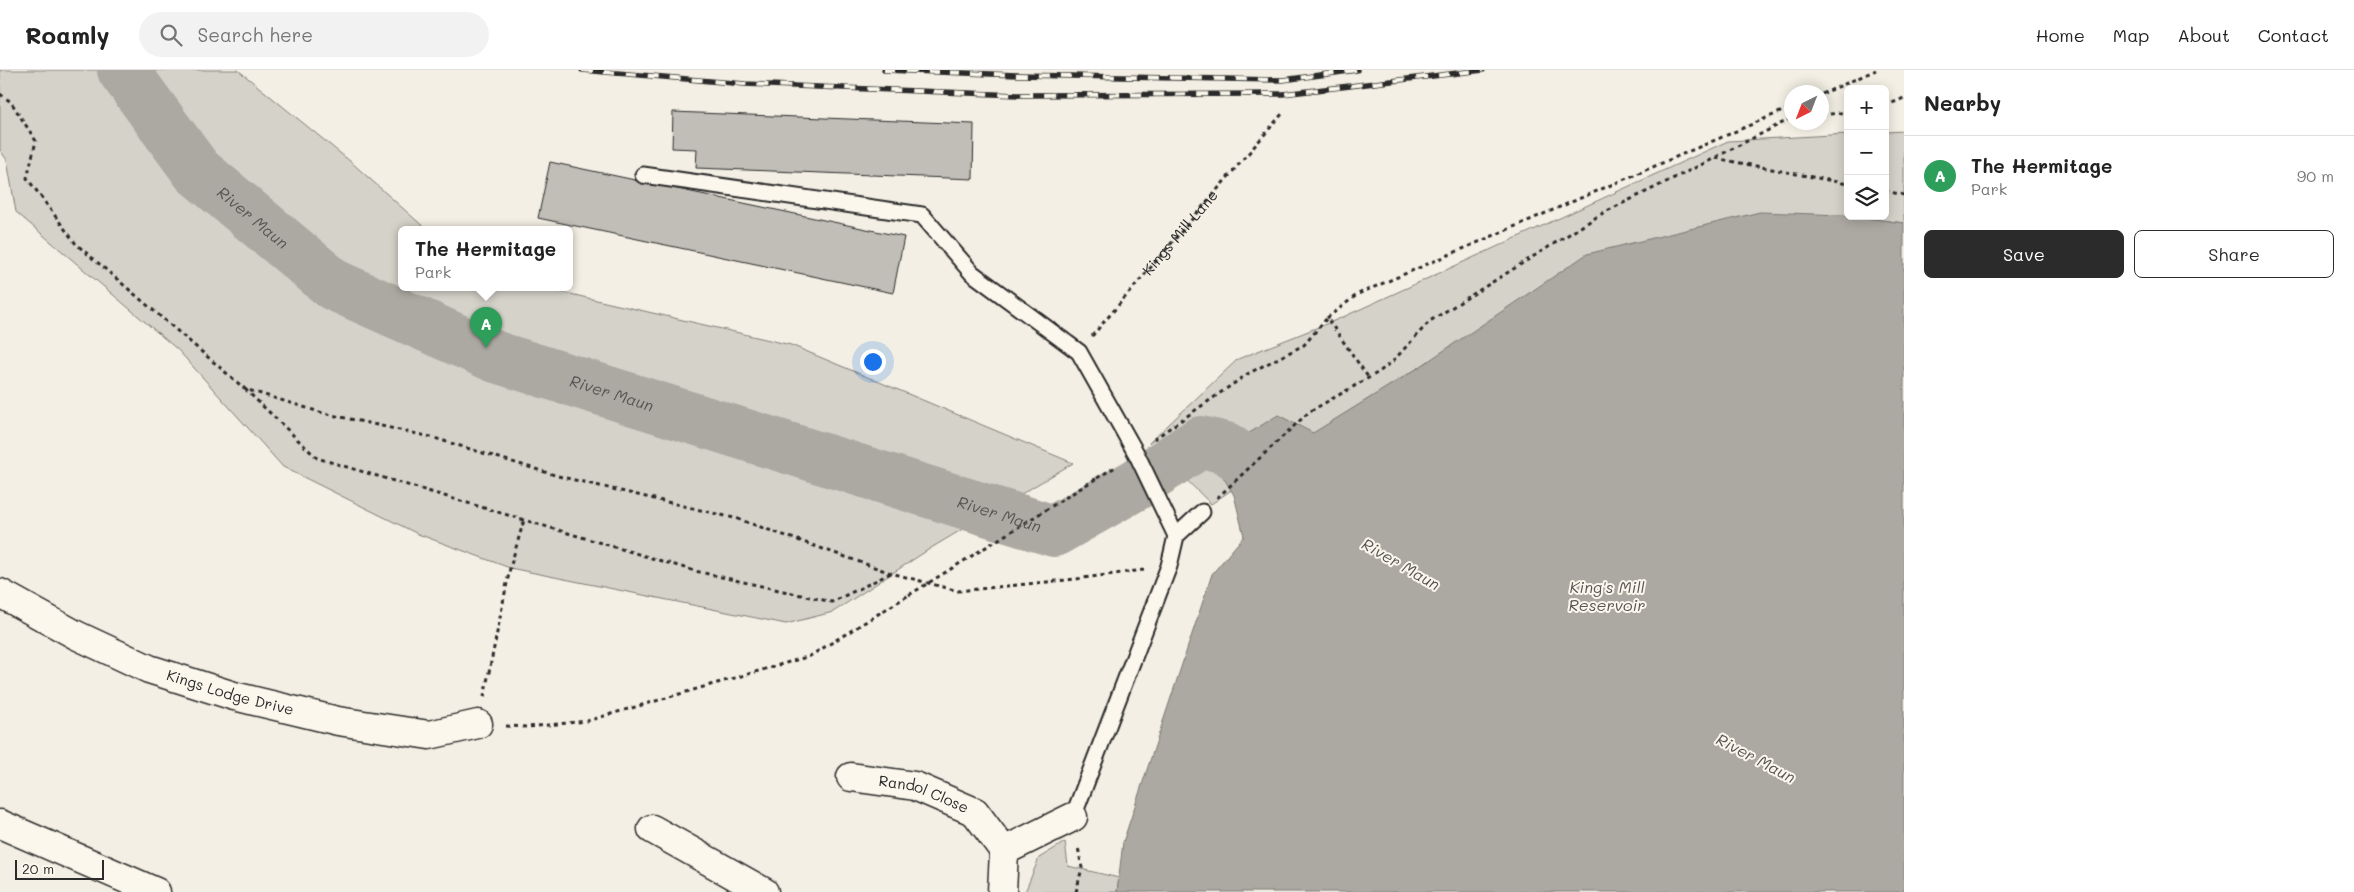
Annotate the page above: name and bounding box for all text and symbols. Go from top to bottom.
search box [139,12,489,57]
text: Roamly [25,19,109,50]
icon: search [157,21,185,49]
text: Search here [197,22,313,47]
text: Home [2036,23,2085,47]
text: Map [2113,23,2149,47]
text: About [2177,23,2230,47]
text: Contact [2258,23,2329,47]
north arrow [1784,85,1829,130]
map controls [1844,85,1889,220]
button: + [1844,85,1889,130]
text: Nearby [1924,89,2001,116]
button: − [1844,130,1889,175]
text: The Hermitage [1971,153,2112,178]
text: A [1934,165,1946,186]
text: 90 m [2297,165,2334,186]
button: layers [1844,175,1889,220]
text: Park [1971,178,2007,199]
water label: River Maun [213,181,294,253]
street label: Kings Mill Lane [1137,185,1222,279]
popup [398,226,573,291]
button: Save [1924,230,2124,278]
button: Share [2134,230,2334,278]
text: The Hermitage [415,236,556,261]
text: Park [415,261,451,282]
pin: A [470,307,502,348]
your location [860,349,886,375]
water label: River Maun [567,370,657,416]
water label: River Maun [955,491,1044,537]
water label: River Maun [1358,533,1444,594]
water label: King's Mill Reservoir [1569,576,1645,615]
street label: Kings Lodge Drive [164,664,296,719]
water label: River Maun [1713,728,1800,787]
street label: Randol Close [877,770,972,817]
scale bar [15,857,104,880]
text: 20 m [22,859,54,878]

